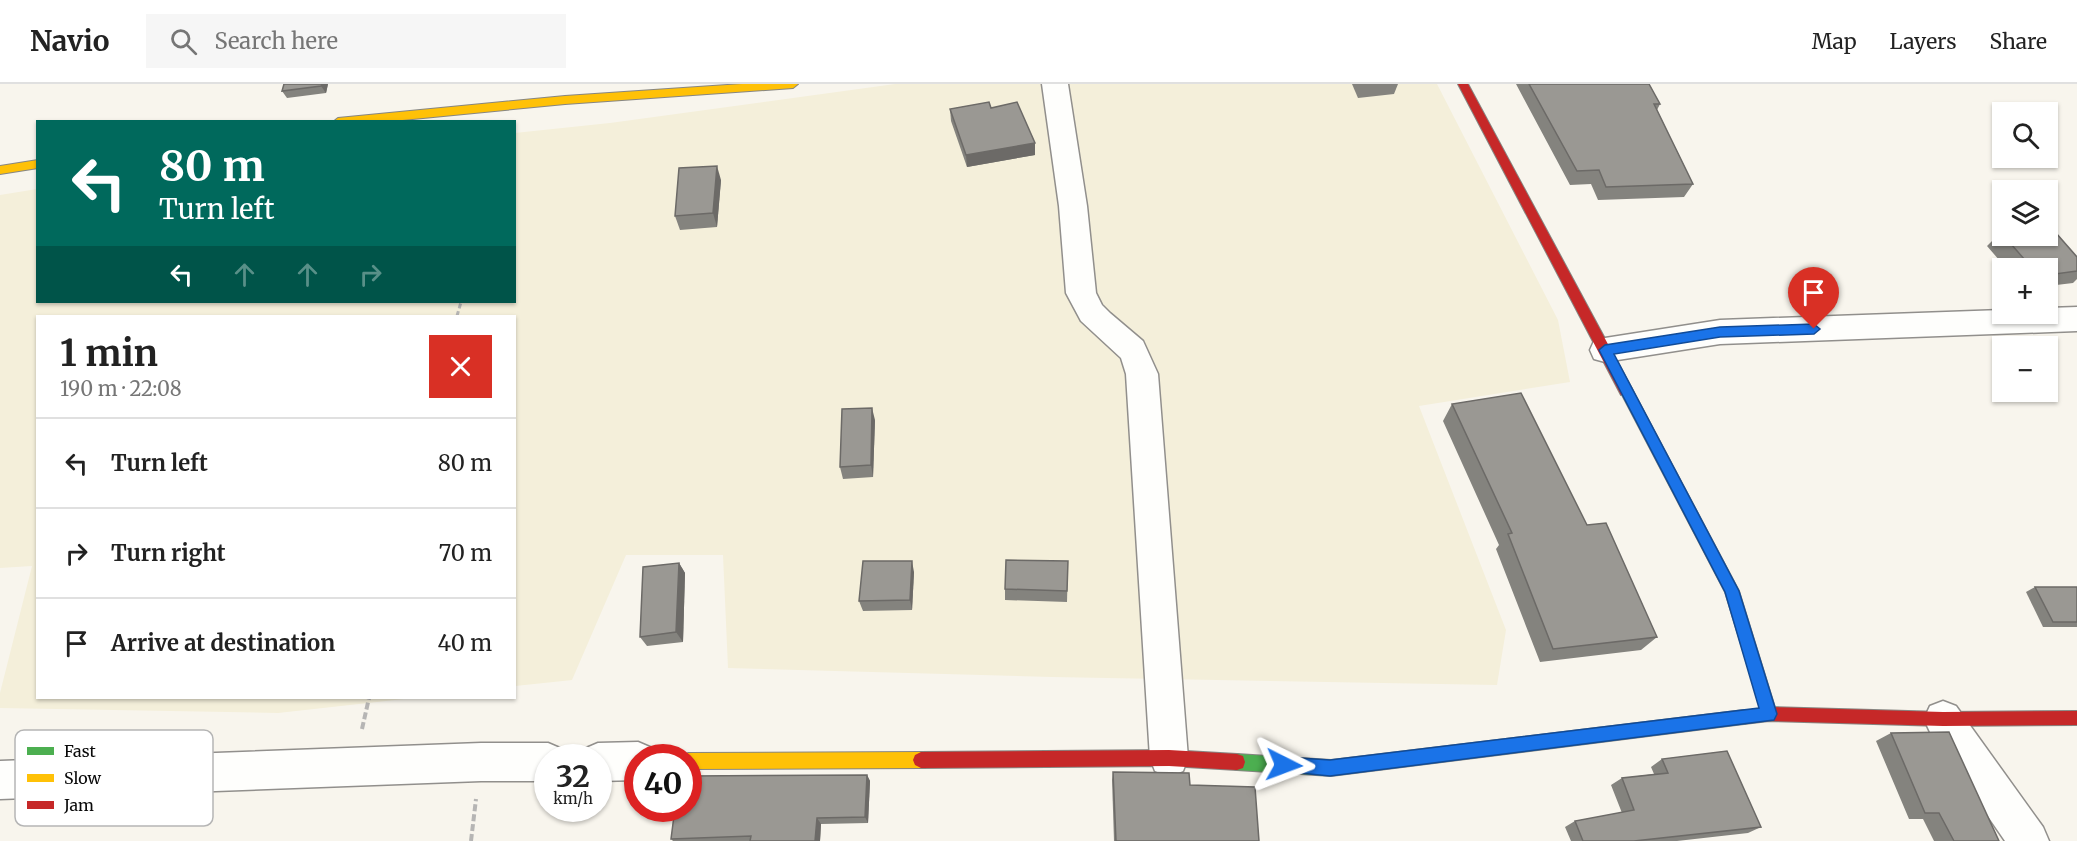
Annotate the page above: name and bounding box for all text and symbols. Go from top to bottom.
search box [146,14,566,68]
text: Navio [30,23,110,59]
icon: search [167,25,200,58]
text: Search here [215,27,338,55]
text: Map [1812,28,1857,55]
text: Layers [1890,28,1957,55]
text: Share [1990,28,2047,55]
map controls [1992,102,2058,402]
button: search [1992,102,2058,168]
text: 80 m [159,140,265,192]
icon: left [60,144,138,222]
button: layers [1992,180,2058,246]
text: Turn left [159,192,274,226]
icon: left [165,258,198,291]
icon: ahead [228,258,261,291]
icon: ahead [291,258,324,291]
icon: right [354,258,387,291]
button: + [1992,258,2058,324]
pin [1788,267,1839,329]
icon: arrive [1797,276,1830,309]
text: 1 min [60,331,158,376]
button: close [429,335,492,398]
button: − [1992,336,2058,402]
text: 190 m · 22:08 [60,376,182,401]
icon: left [60,447,93,480]
text: Turn left [111,449,208,477]
text: 80 m [438,449,492,477]
icon: right [60,537,93,570]
text: Turn right [111,539,225,567]
text: 70 m [439,539,492,567]
icon: arrive [60,627,93,660]
text: Arrive at destination [111,629,335,657]
text: 40 m [437,629,492,657]
legend [15,730,213,826]
position arrow [1252,733,1316,797]
text: Fast [64,741,97,761]
speed limit sign: 40 [624,744,702,822]
text: 32 [556,757,590,795]
text: Slow [64,768,102,788]
text: km/h [553,789,593,808]
text: Jam [63,795,94,815]

